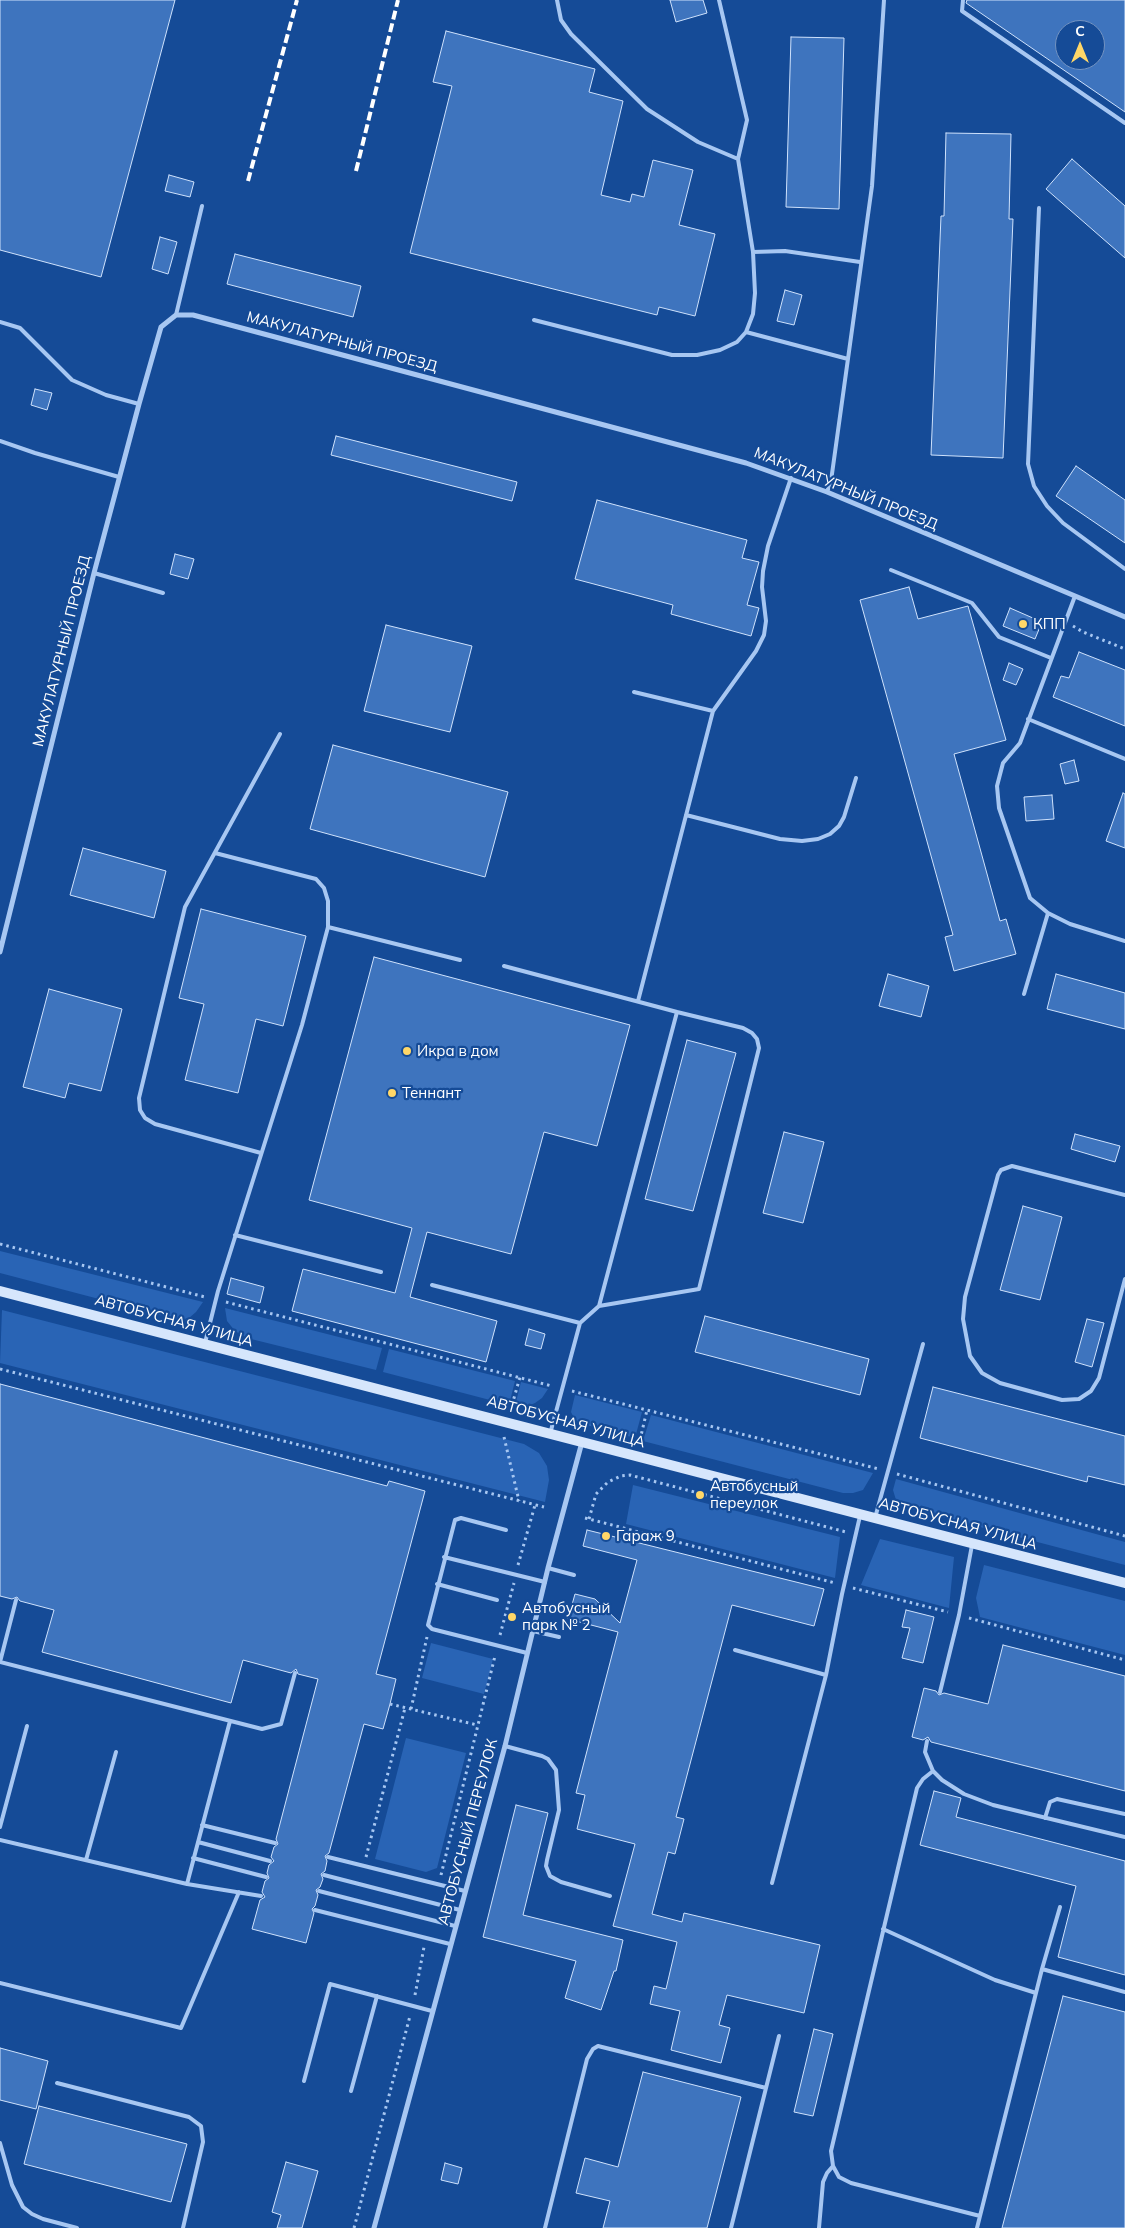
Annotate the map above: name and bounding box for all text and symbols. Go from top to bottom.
north arrow [1055,20,1105,70]
text: С [1075,22,1085,40]
street label: МАКУЛАТУРНЫЙ ПРОЕЗД [245,308,439,376]
street label: МАКУЛАТУРНЫЙ ПРОЕЗД [751,444,941,534]
street label: МАКУЛАТУРНЫЙ ПРОЕЗД [29,553,95,749]
place label: КПП [1033,615,1066,633]
marker: КПП [1017,618,1029,630]
place label: Икра в дом [417,1042,499,1060]
marker: Икра в дом [401,1045,413,1057]
place label: Теннант [402,1084,461,1102]
marker: Теннант [386,1087,398,1099]
street label: АВТОБУСНАЯ УЛИЦА [93,1291,255,1351]
street label: АВТОБУСНАЯ УЛИЦА [485,1392,647,1452]
place label: Автобусный переулок [710,1477,798,1512]
marker: Автобусный переулок [694,1489,706,1501]
street label: АВТОБУСНАЯ УЛИЦА [877,1494,1039,1554]
place label: Гараж 9 [616,1527,675,1545]
marker: Гараж 9 [600,1530,612,1542]
place label: Автобусный парк № 2 [522,1599,610,1634]
marker: Автобусный парк № 2 [506,1611,518,1623]
street label: АВТОБУСНЫЙ ПЕРЕУЛОК [434,1737,502,1927]

